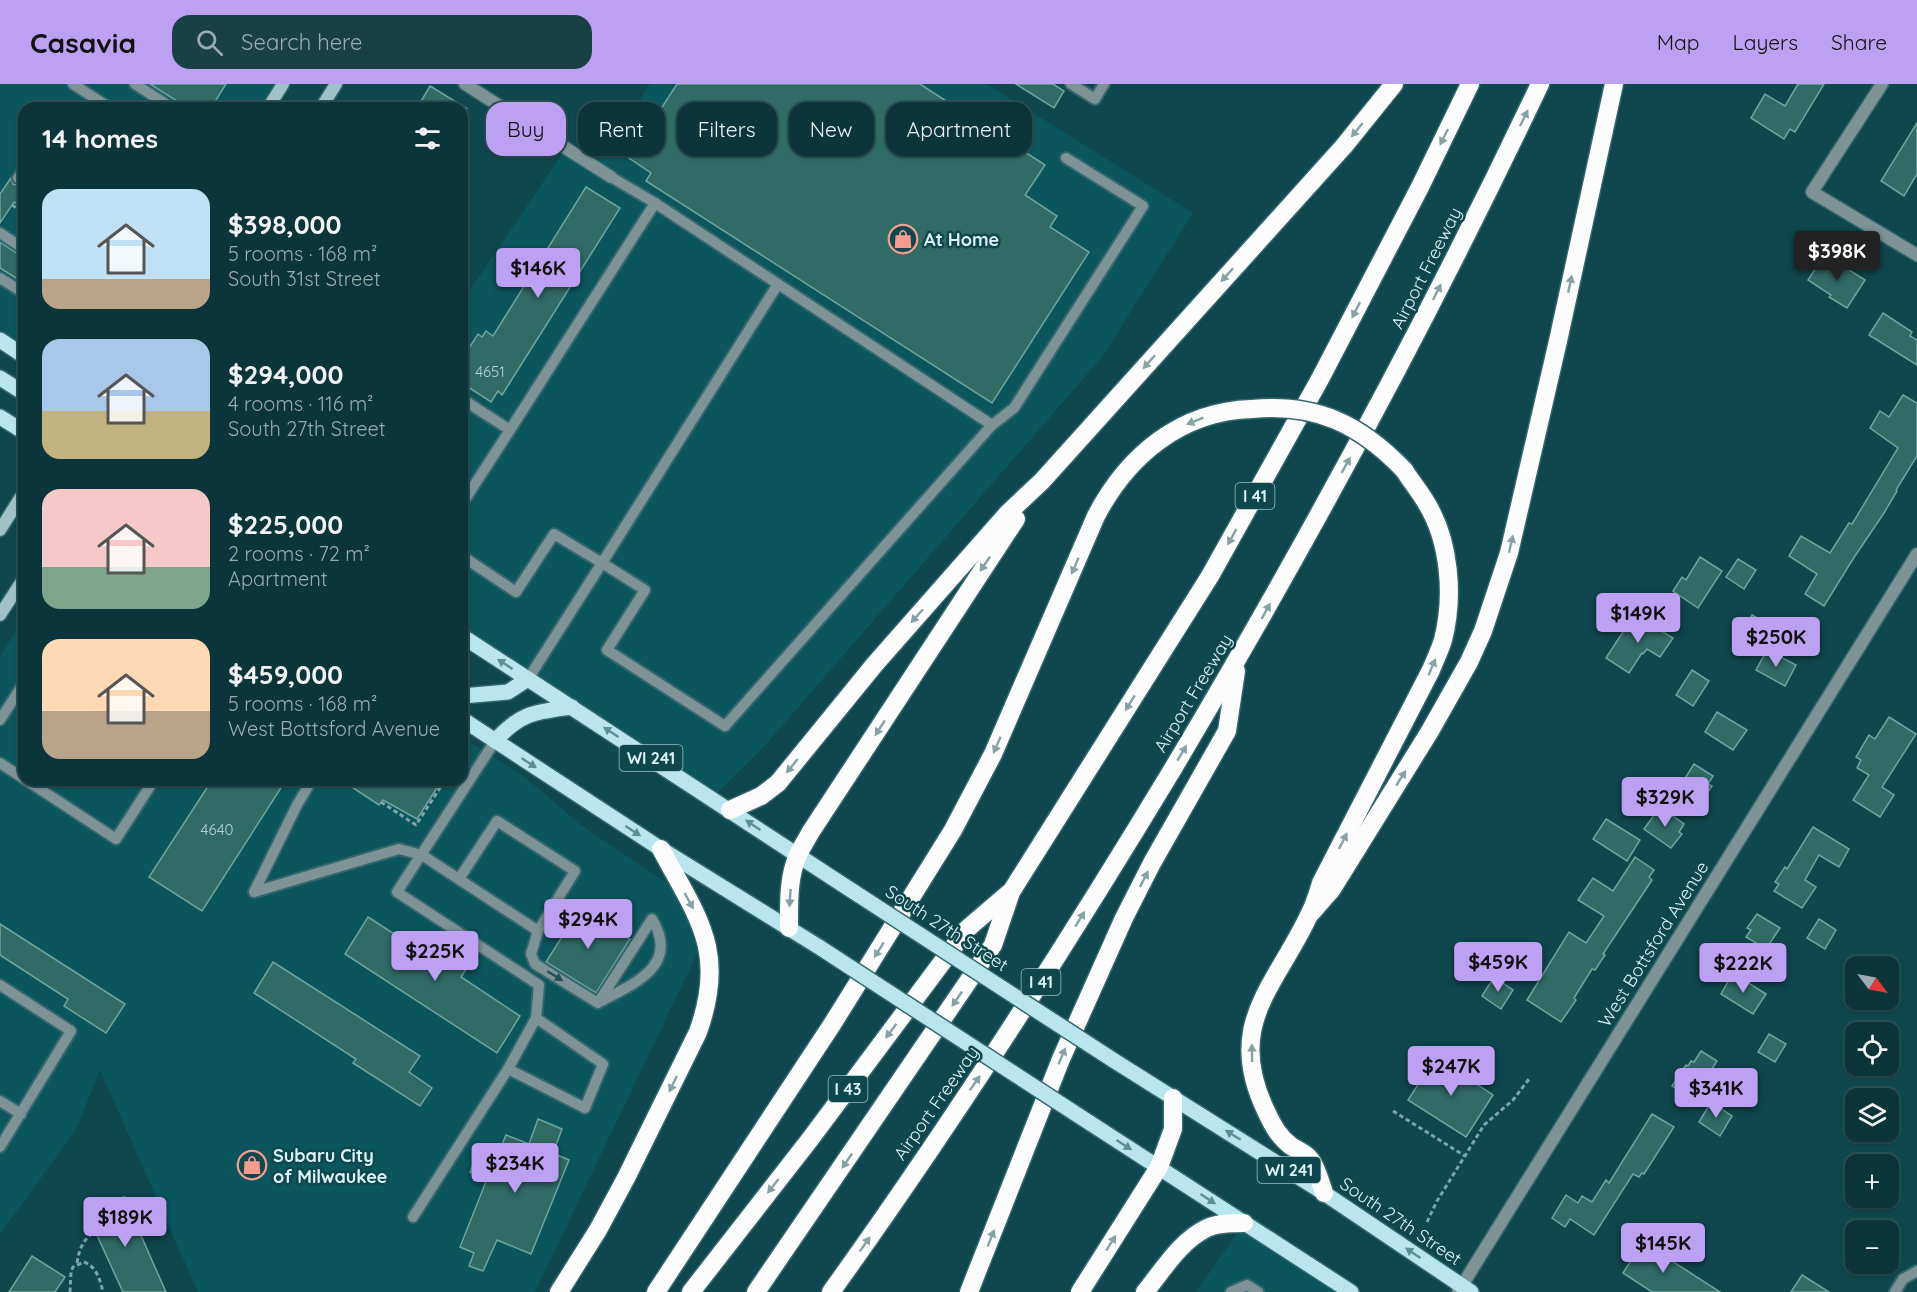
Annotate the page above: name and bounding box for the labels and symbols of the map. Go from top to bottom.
one-way arrow [1520,109,1529,126]
one-way arrow [1351,122,1363,137]
one-way arrow [1440,128,1449,145]
street label: Airport Freeway [1385,203,1467,333]
shop icon: At Home [887,223,919,255]
place label: At Home [924,228,999,251]
pin: $398K [1795,231,1879,282]
pin: $146K [496,248,580,299]
one-way arrow [1221,267,1234,282]
one-way arrow [1566,274,1575,293]
one-way arrow [1432,283,1442,300]
one-way arrow [1351,302,1361,319]
one-way arrow [1143,354,1156,369]
house number: 4651 [475,362,505,381]
one-way arrow [1186,416,1204,426]
one-way arrow [1341,456,1351,473]
road number: I 41 [1236,483,1274,509]
one-way arrow [1227,529,1237,546]
one-way arrow [1507,534,1516,553]
one-way arrow [980,555,991,572]
one-way arrow [1070,557,1079,575]
pin: $149K [1596,593,1680,644]
one-way arrow [1260,602,1270,619]
one-way arrow [911,608,924,623]
pin: $250K [1734,617,1818,668]
street label: Airport Freeway [1149,630,1237,756]
one-way arrow [497,658,513,669]
one-way arrow [1427,658,1437,676]
one-way arrow [1125,695,1136,711]
one-way arrow [874,719,885,736]
one-way arrow [603,727,619,738]
one-way arrow [993,736,1002,753]
one-way arrow [1177,744,1187,761]
road number: WI 241 [620,745,682,771]
one-way arrow [520,757,536,769]
one-way arrow [786,758,799,773]
one-way arrow [1396,770,1407,786]
pin: $329K [1623,777,1707,828]
one-way arrow [745,819,761,831]
house number: 4640 [200,820,234,839]
one-way arrow [625,826,641,837]
one-way arrow [1338,832,1348,849]
street label: West Bottsford Avenue [1593,857,1713,1031]
one-way arrow [1139,870,1149,887]
street label: South 27th Street [881,880,1013,976]
one-way arrow [785,888,795,907]
one-way arrow [684,893,694,910]
pin: $294K [546,899,630,950]
one-way arrow [1075,911,1086,928]
pin: $225K [393,931,477,982]
one-way arrow [874,942,885,958]
pin: $459K [1456,942,1540,993]
pin: $222K [1701,943,1785,994]
north arrow [1845,956,1899,1010]
road number: I 41 [1022,969,1060,995]
one-way arrow [547,971,563,982]
one-way arrow [951,991,962,1008]
one-way arrow [885,1023,897,1039]
street label: Airport Freeway [888,1042,984,1164]
one-way arrow [1247,1044,1256,1063]
pin: $247K [1409,1046,1493,1097]
one-way arrow [1058,1048,1067,1065]
pin: $341K [1674,1068,1758,1119]
one-way arrow [668,1075,678,1092]
road number: I 43 [828,1076,868,1102]
one-way arrow [969,1076,981,1092]
one-way arrow [1225,1129,1241,1141]
one-way arrow [1116,1139,1132,1150]
pin: $234K [473,1143,557,1194]
place label: Subaru City of Milwaukee [273,1144,387,1188]
shop icon: Subaru City of Milwaukee [236,1149,268,1181]
one-way arrow [841,1152,853,1168]
road number: WI 241 [1258,1157,1320,1183]
street label: South 27th Street [1336,1172,1466,1270]
one-way arrow [768,1179,780,1194]
one-way arrow [1199,1193,1215,1205]
pin: $189K [83,1197,167,1248]
pin: $145K [1621,1223,1705,1274]
one-way arrow [986,1228,996,1246]
one-way arrow [1105,1235,1117,1251]
one-way arrow [859,1236,870,1252]
one-way arrow [1406,1247,1422,1259]

